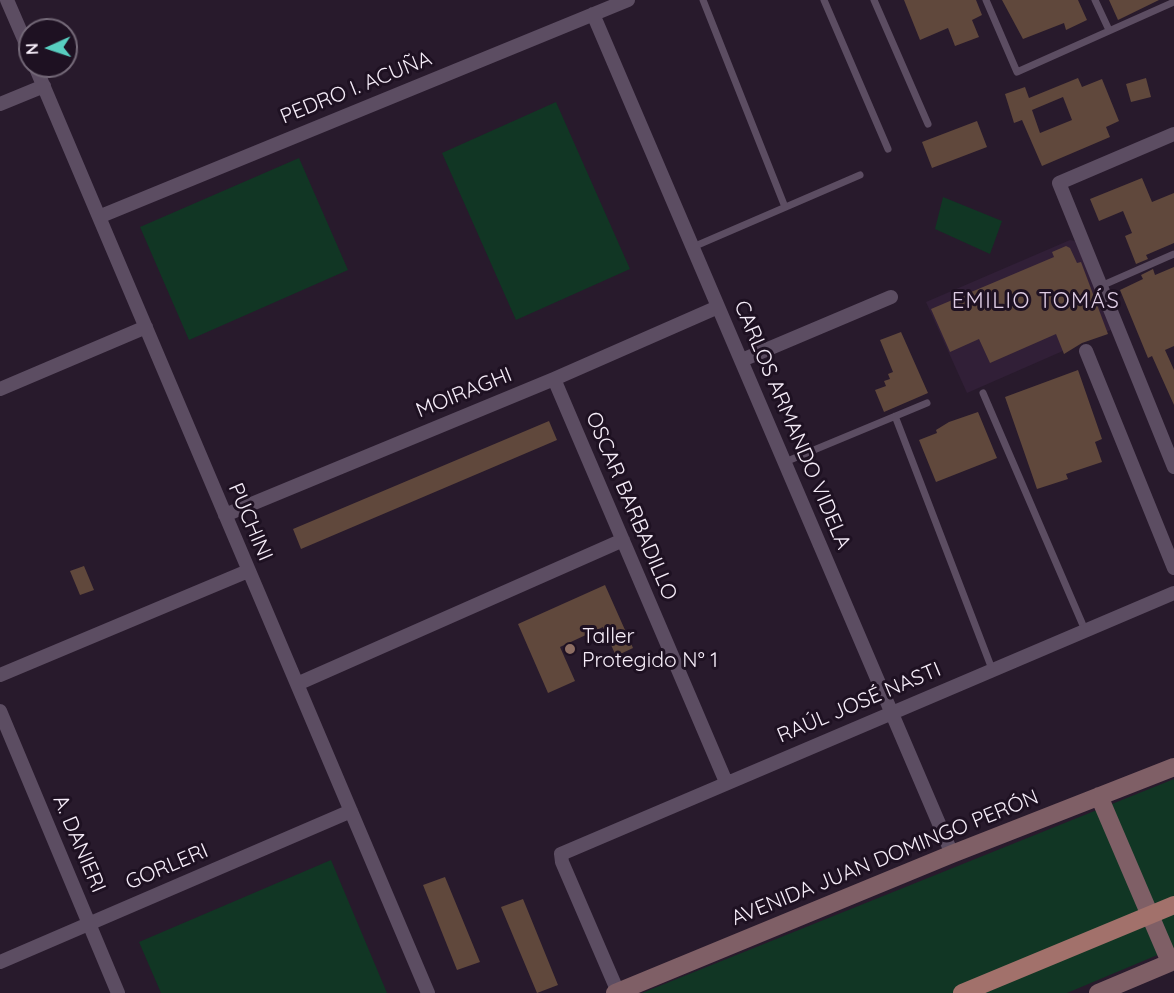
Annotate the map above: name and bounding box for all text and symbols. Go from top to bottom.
north arrow [18,18,78,78]
text: N [22,42,42,55]
street label: PEDRO I. ACUÑA [277,46,435,130]
district label: EMILIO TOMÁS [952,288,1120,314]
street label: CARLOS ARMANDO VIDELA [728,297,856,553]
street label: MOIRAGHI [412,362,516,424]
street label: OSCAR BARBADILLO [580,408,682,604]
street label: PUCHINI [222,479,278,565]
place label: Taller Protegido N° 1 [582,624,718,674]
marker: Taller Protegido N° 1 [563,642,577,656]
street label: RAÚL JOSÉ NASTI [773,657,945,749]
street label: AVENIDA JUAN DOMINGO PERÓN [728,785,1042,931]
street label: A. DANIERI [47,791,111,897]
street label: GORLERI [122,838,212,896]

